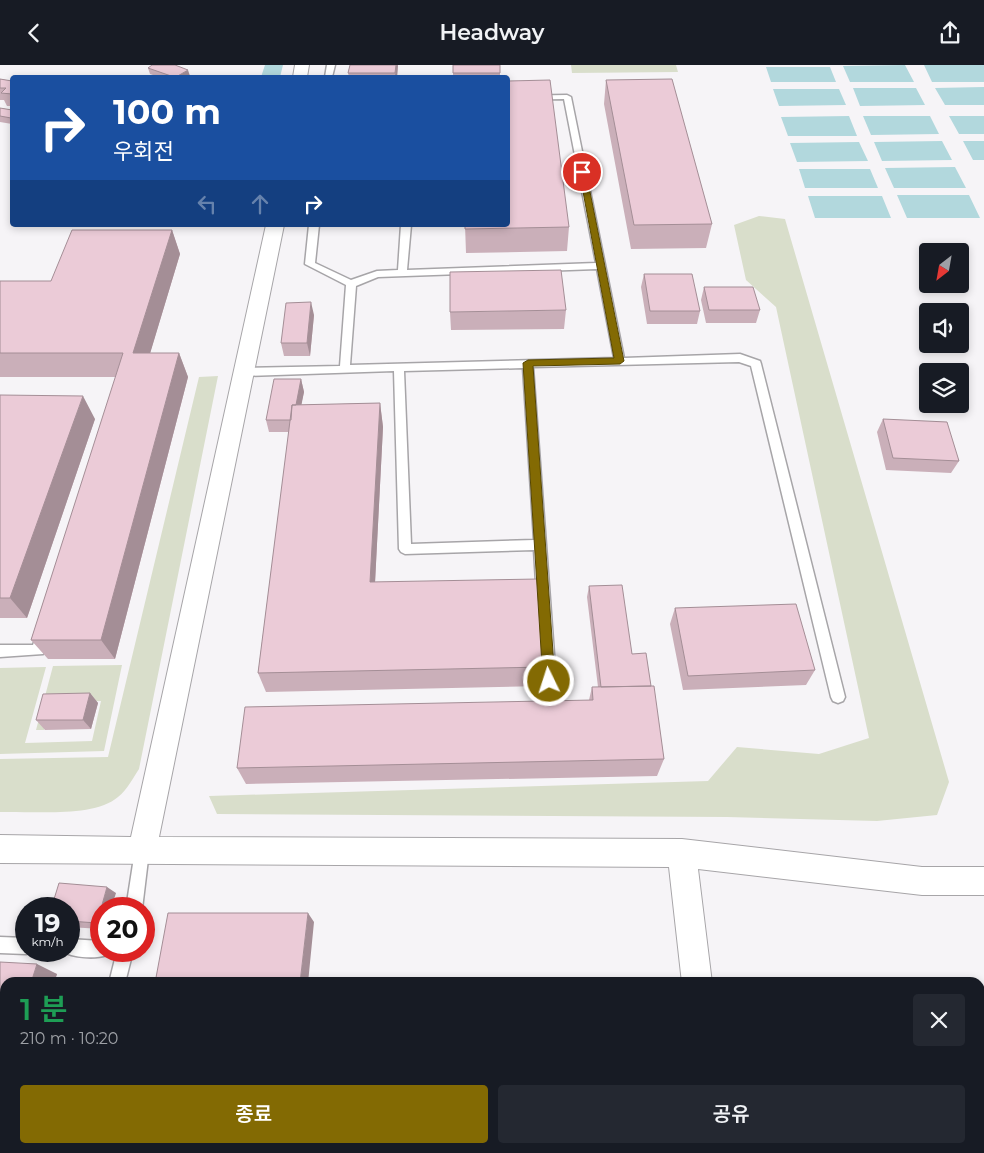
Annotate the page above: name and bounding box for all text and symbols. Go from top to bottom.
icon: back [20,19,48,47]
text: Headway [439,19,545,46]
icon: share [936,19,964,47]
text: 100 m [113,90,221,133]
icon: right [30,95,95,160]
text: 우회전 [113,138,174,165]
pin [561,151,603,193]
icon: arrive [568,158,596,186]
icon: left [193,190,221,218]
icon: ahead [246,190,274,218]
icon: right [299,190,327,218]
north arrow [919,243,969,293]
map controls [919,243,969,413]
button: sound [919,303,969,353]
button: layers [919,363,969,413]
position arrow [522,654,574,706]
speed limit sign: 20 [90,897,155,962]
text: 19 [35,908,60,938]
text: km/h [31,934,64,949]
text: 1 분 [20,991,67,1028]
button: close [913,994,965,1046]
text: 210 m · 10:20 [20,1029,118,1048]
button: 종료 [20,1085,488,1143]
button: 공유 [498,1085,965,1143]

